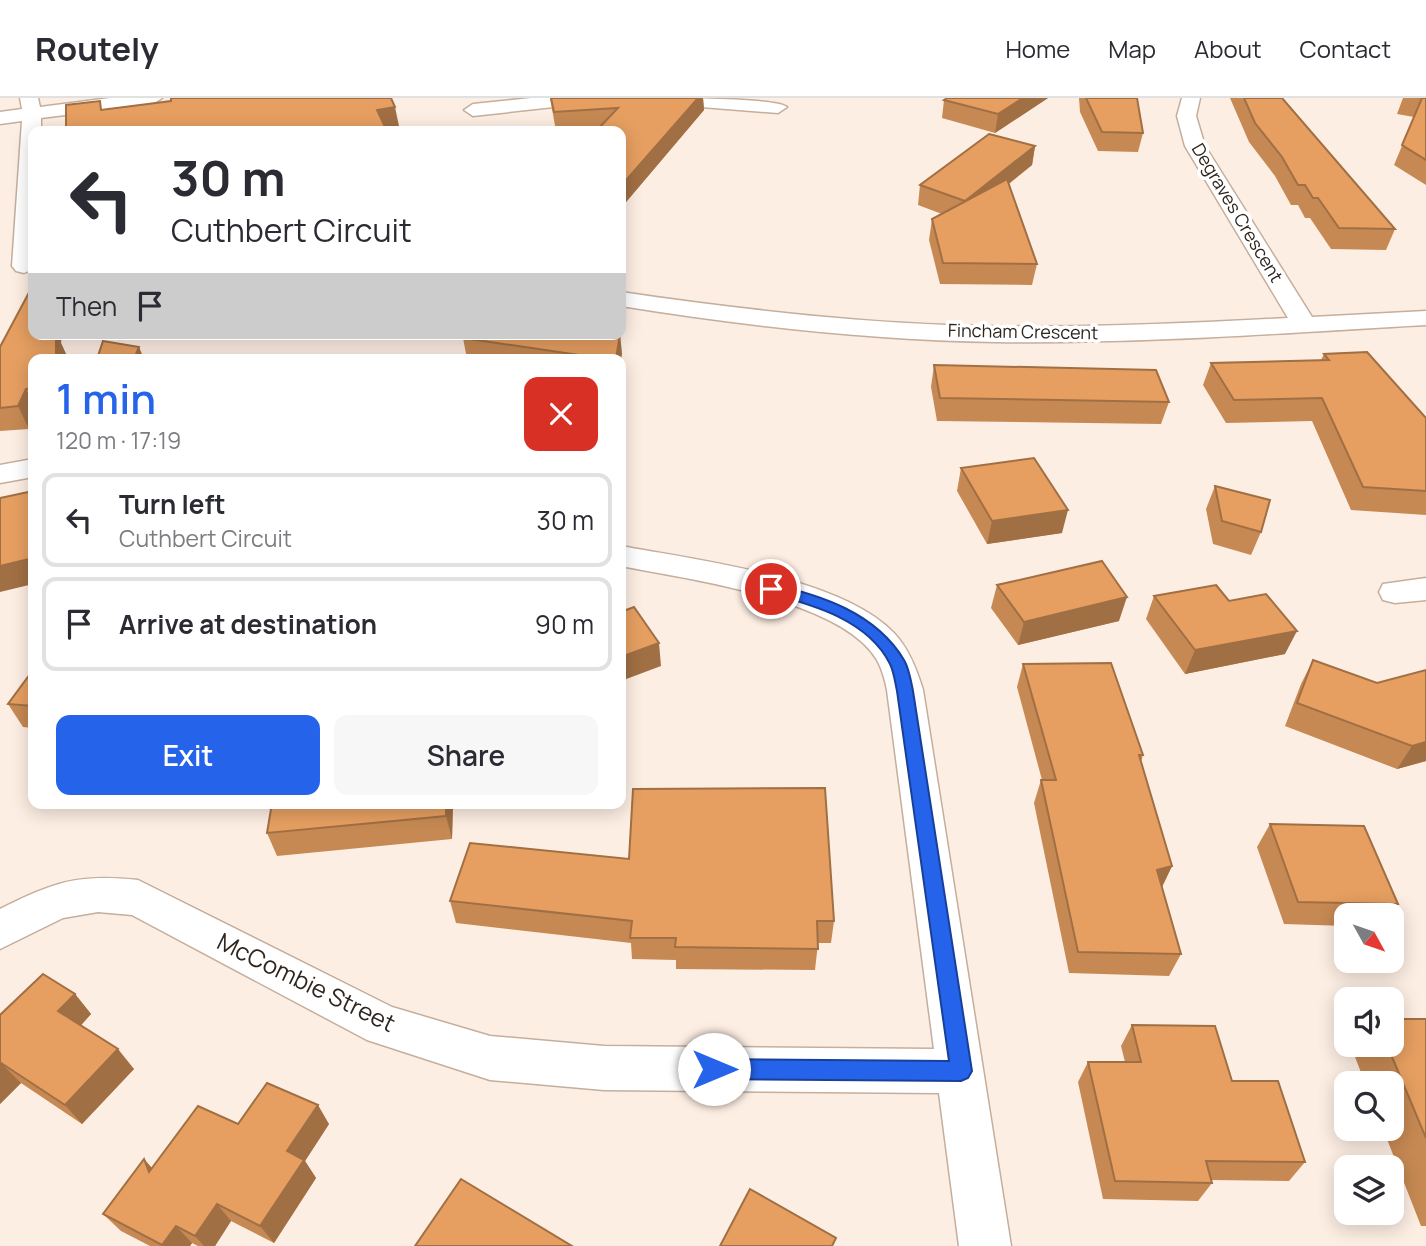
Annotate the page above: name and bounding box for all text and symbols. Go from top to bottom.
text: Routely [35,26,159,71]
text: Home [1005,32,1070,65]
text: Map [1108,32,1156,65]
text: About [1194,32,1262,65]
text: Contact [1300,32,1391,65]
street label: Degraves Crescent [1187,138,1289,287]
text: 30 m [171,144,286,211]
icon: left [56,154,147,245]
text: Cuthbert Circuit [171,208,412,252]
icon: arrive [131,287,169,325]
text: Then [56,288,117,324]
street label: Fincham Crescent [948,318,1098,344]
text: 1 min [56,369,156,427]
button: close [524,377,598,451]
text: 120 m · 17:19 [56,424,181,456]
text: Turn left [119,486,226,522]
icon: left [60,501,98,539]
text: 30 m [537,502,594,538]
text: Cuthbert Circuit [119,522,292,554]
pin [741,559,801,619]
icon: arrive [752,570,790,608]
icon: arrive [60,605,98,643]
text: Arrive at destination [119,606,377,642]
text: 90 m [535,606,594,642]
button: Exit [56,715,320,795]
button: Share [334,715,598,795]
north arrow [1334,903,1404,973]
map controls [1334,903,1404,1225]
street label: McCombie Street [212,924,401,1039]
button: sound [1334,987,1404,1057]
position arrow [677,1032,751,1106]
button: search [1334,1071,1404,1141]
button: layers [1334,1155,1404,1225]

